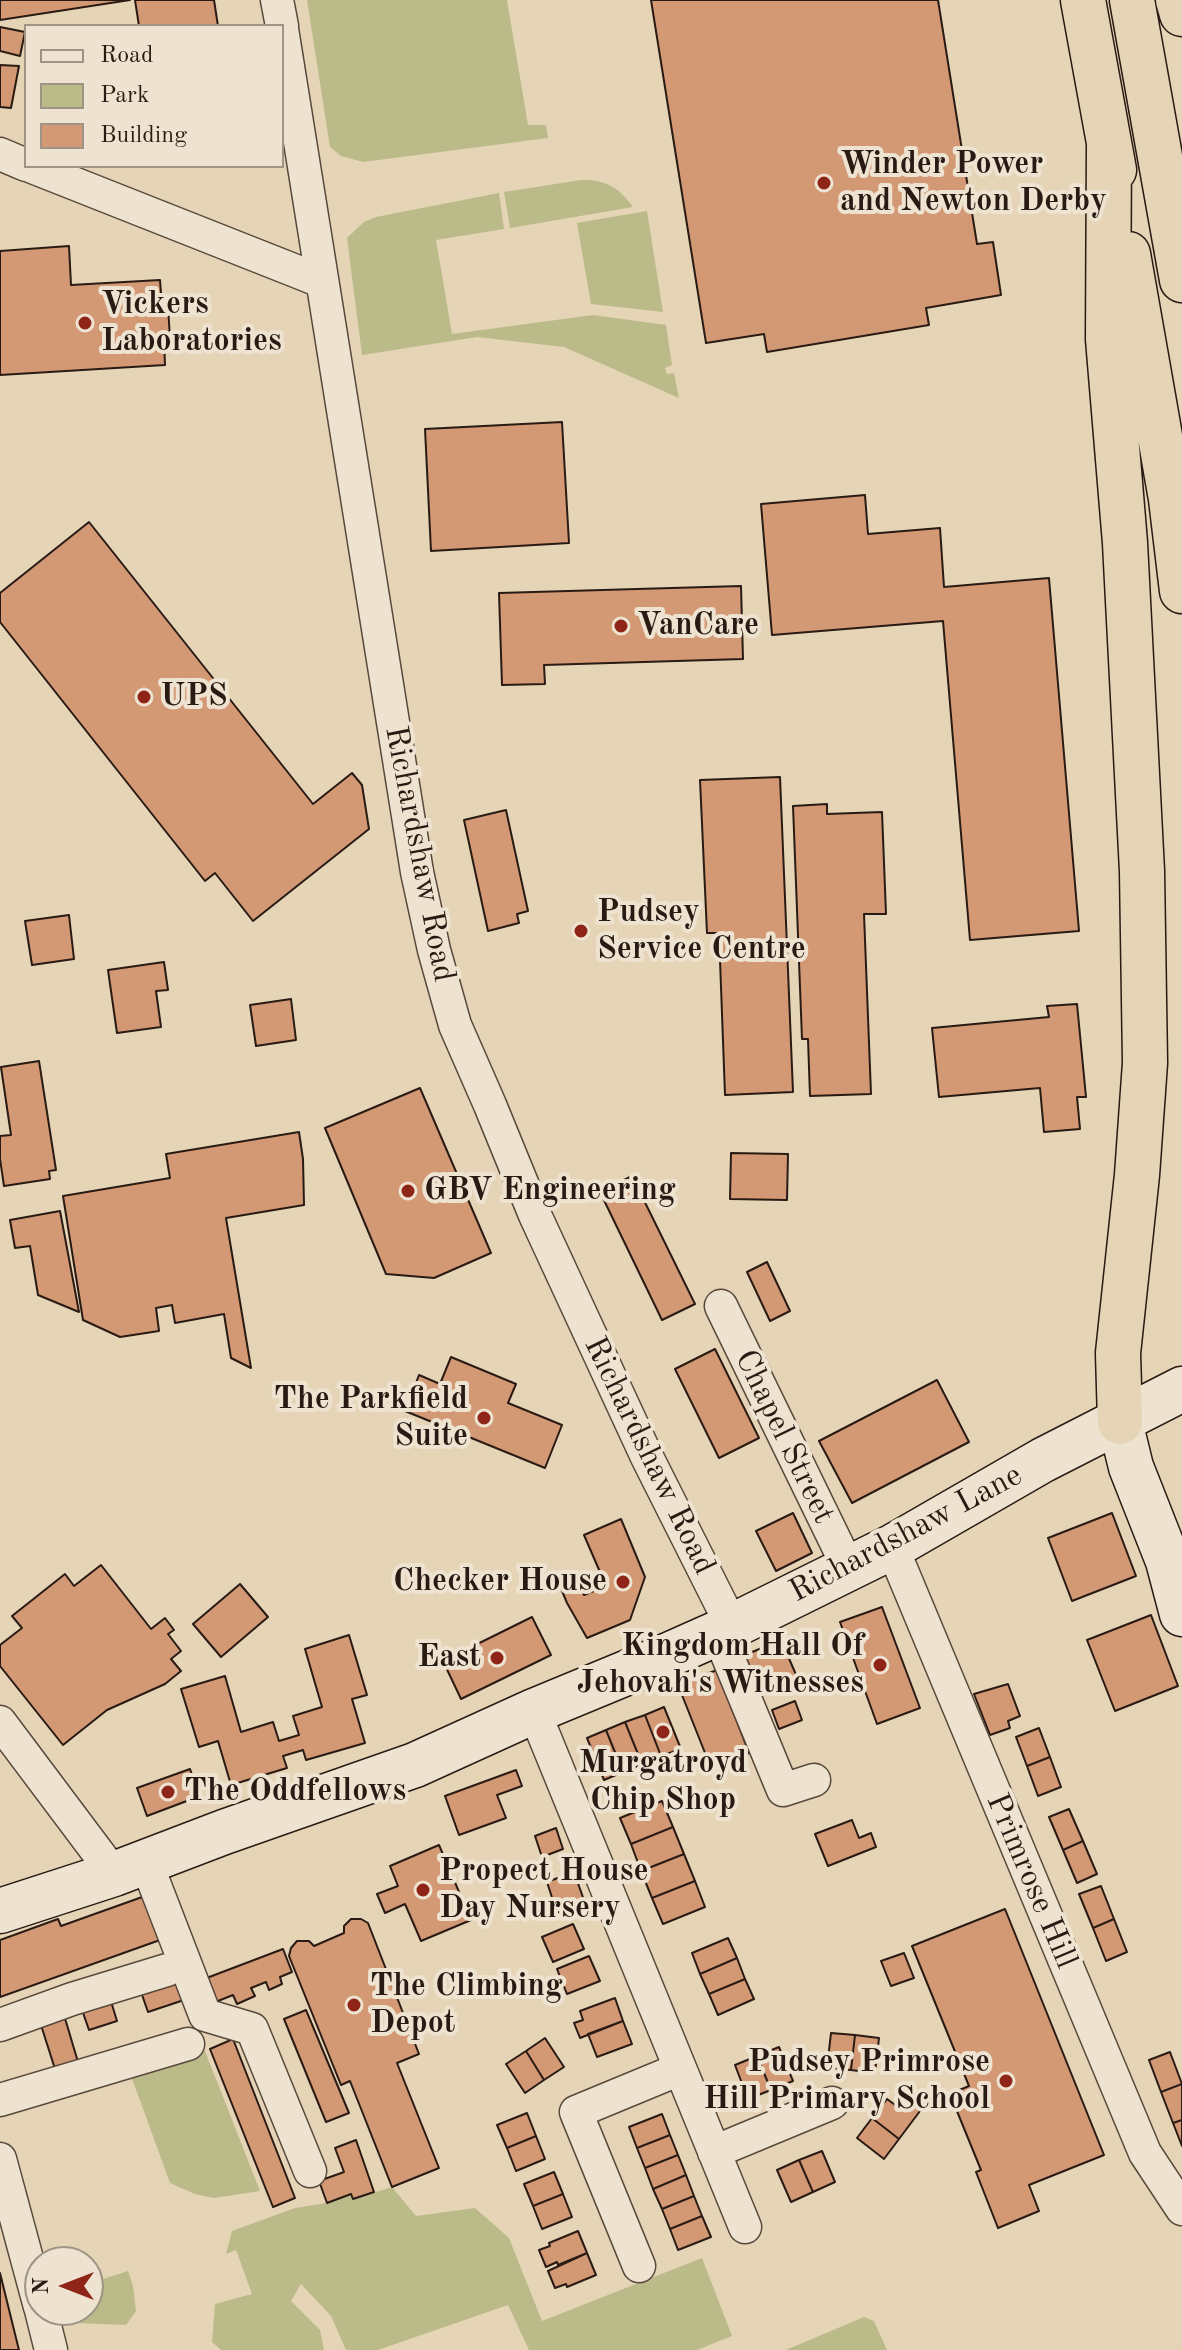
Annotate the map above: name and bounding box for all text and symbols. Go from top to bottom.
legend [24,24,284,168]
text: Road [100,44,153,68]
text: Park [100,84,149,108]
text: Building [100,124,187,148]
place label: Winder Power and Newton Derby [840,146,1107,221]
marker: Winder Power and Newton Derby [815,174,833,192]
place label: Vickers Laboratories [101,286,282,361]
marker: Vickers Laboratories [76,314,94,332]
place label: VanCare [637,607,759,645]
marker: VanCare [612,617,630,635]
place label: UPS [160,678,228,716]
marker: UPS [135,688,153,706]
street label: Richardshaw Road [375,723,463,985]
place label: Pudsey Service Centre [597,894,806,969]
marker: Pudsey Service Centre [572,922,590,940]
place label: GBV Engineering [424,1172,676,1210]
marker: GBV Engineering [399,1182,417,1200]
street label: Richardshaw Road [575,1331,723,1581]
street label: Chapel Street [725,1344,843,1530]
place label: The Parkfield Suite [274,1381,468,1456]
marker: The Parkfield Suite [475,1409,493,1427]
street label: Richardshaw Lane [783,1457,1029,1611]
place label: Checker House [393,1563,607,1601]
marker: Checker House [614,1573,632,1591]
place label: Kingdom Hall Of Jehovah's Witnesses [577,1628,864,1703]
place label: East [417,1639,481,1677]
marker: East [488,1649,506,1667]
marker: Kingdom Hall Of Jehovah's Witnesses [871,1656,889,1674]
marker: Murgatroyd Chip Shop [654,1723,672,1741]
place label: Murgatroyd Chip Shop [579,1745,747,1820]
place label: The Oddfellows [184,1773,406,1811]
marker: The Oddfellows [159,1783,177,1801]
street label: Primrose Hill [977,1788,1085,1974]
place label: Propect House Day Nursery [439,1853,649,1928]
marker: Propect House Day Nursery [414,1881,432,1899]
place label: The Climbing Depot [370,1968,563,2043]
marker: The Climbing Depot [345,1996,363,2014]
place label: Pudsey Primrose Hill Primary School [703,2044,990,2119]
marker: Pudsey Primrose Hill Primary School [997,2072,1015,2090]
north arrow [24,2246,104,2326]
text: N [31,2278,53,2294]

